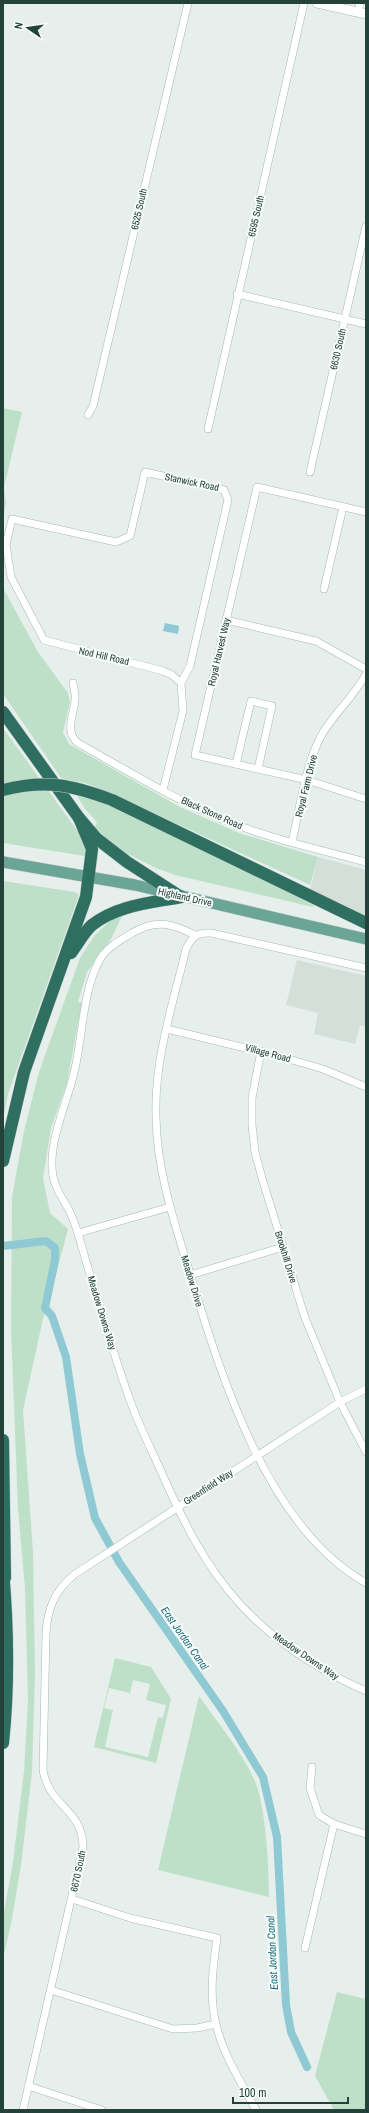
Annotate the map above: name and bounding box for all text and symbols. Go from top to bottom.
north arrow [8,8,48,48]
text: N [11,21,26,30]
street label: 6525 South [128,187,150,231]
street label: 6595 South [245,194,267,238]
street label: 6630 South [327,327,349,371]
street label: Stanwick Road [164,470,220,494]
street label: Royal Harvest Way [205,616,233,688]
street label: Nod Hill Road [78,644,130,668]
street label: Royal Farm Drive [292,753,320,819]
street label: Black Stone Road [179,794,245,832]
street label: Highland Drive [157,885,214,910]
street label: Village Road [244,1041,292,1065]
street label: Brookhill Drive [272,1229,300,1285]
street label: Meadow Drive [178,1254,206,1309]
street label: Meadow Downs Way [85,1274,120,1352]
street label: Greenfield Way [181,1466,236,1508]
water label: East Jordan Canal [158,1604,213,1673]
street label: Meadow Downs Way [271,1629,342,1683]
street label: 6670 South [67,1849,89,1893]
water label: East Jordan Canal [263,1915,281,1990]
scale bar [233,2079,348,2105]
text: 100 m [239,2085,266,2101]

